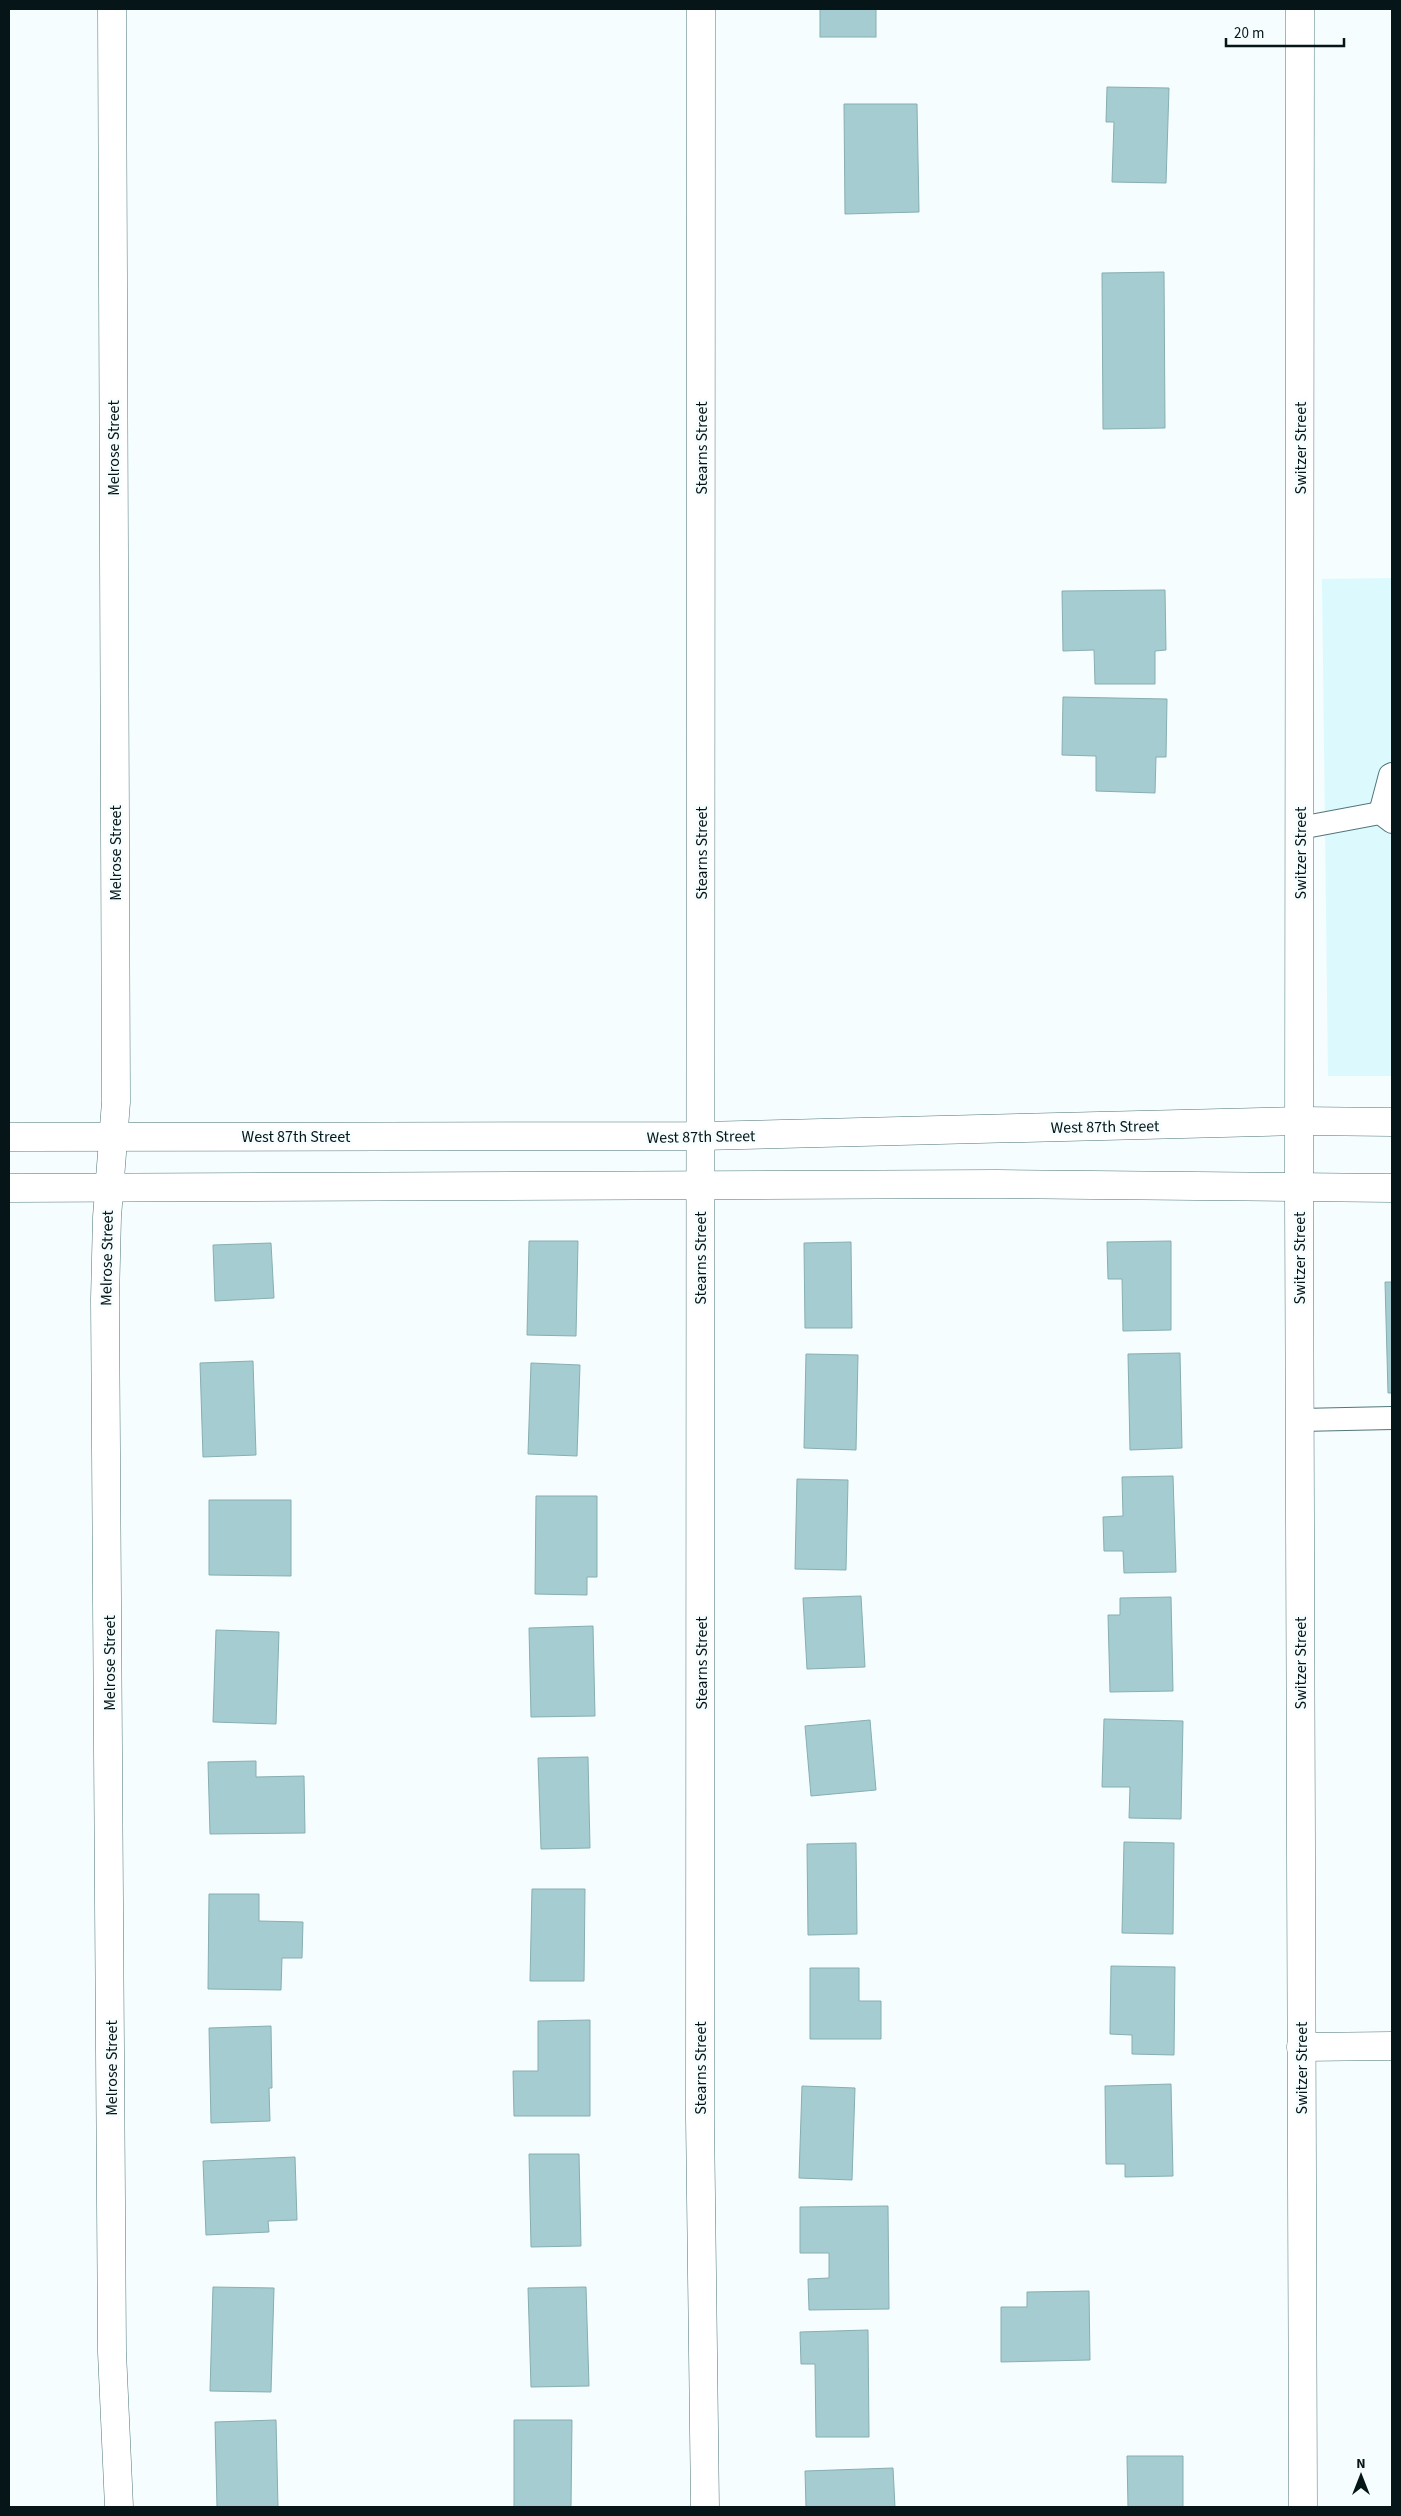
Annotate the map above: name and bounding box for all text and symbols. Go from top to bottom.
scale bar [1226,15,1344,47]
text: 20 m [1234,23,1264,44]
street label: Melrose Street [103,400,125,496]
street label: Stearns Street [691,401,713,495]
street label: Switzer Street [1290,401,1312,494]
street label: Melrose Street [105,805,127,901]
street label: Stearns Street [691,806,713,900]
street label: Switzer Street [1290,806,1312,899]
street label: West 87th Street [1050,1115,1160,1139]
street label: West 87th Street [646,1125,756,1149]
street label: West 87th Street [242,1126,351,1148]
street label: Melrose Street [95,1209,119,1306]
street label: Stearns Street [690,1211,712,1305]
street label: Switzer Street [1289,1211,1311,1304]
street label: Melrose Street [99,1615,121,1711]
street label: Stearns Street [691,1616,713,1710]
street label: Switzer Street [1290,1616,1312,1709]
street label: Melrose Street [101,2020,123,2116]
street label: Stearns Street [690,2021,712,2115]
street label: Switzer Street [1291,2021,1313,2114]
north arrow [1336,2451,1386,2501]
text: N [1356,2454,1366,2474]

